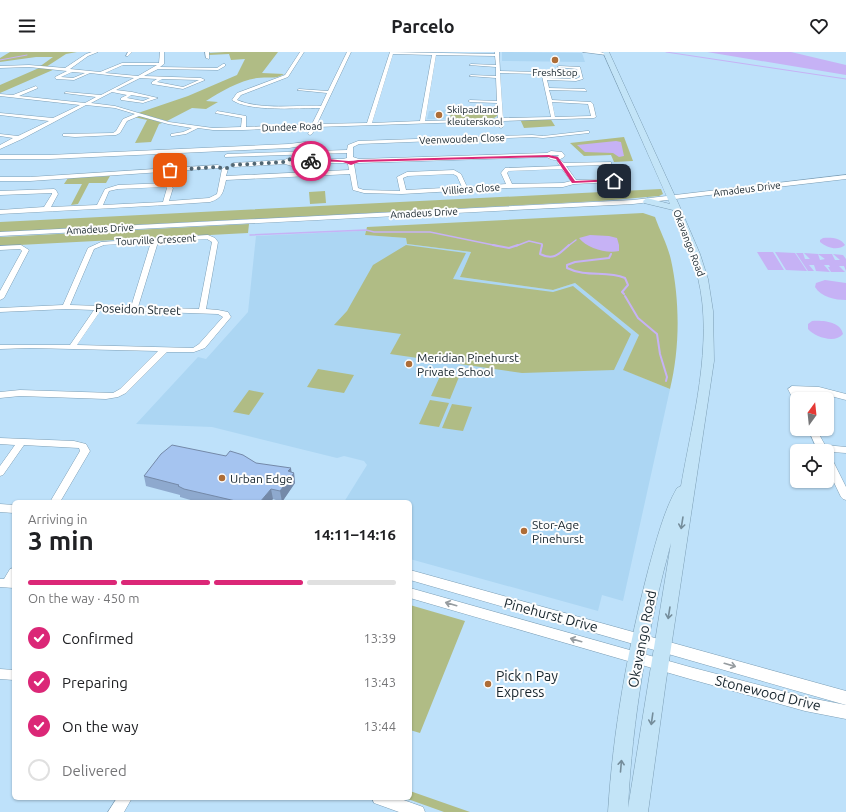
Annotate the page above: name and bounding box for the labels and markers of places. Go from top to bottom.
marker: FreshStop [550,55,560,65]
place label: FreshStop [532,67,578,78]
place label: Skilpadland kleuterskool [447,104,503,127]
marker: Skilpadland kleuterskool [434,110,444,120]
pin [153,153,187,187]
pin [597,164,631,198]
place label: Meridian Pinehurst Private School [417,351,519,378]
marker: Meridian Pinehurst Private School [404,359,414,369]
place label: Urban Edge [230,472,293,485]
marker: Urban Edge [217,473,227,483]
place label: Stor-Age Pinehurst [532,518,584,545]
marker: Stor-Age Pinehurst [519,526,529,536]
place label: Pick n Pay Express [496,668,558,700]
marker: Pick n Pay Express [483,679,493,689]

